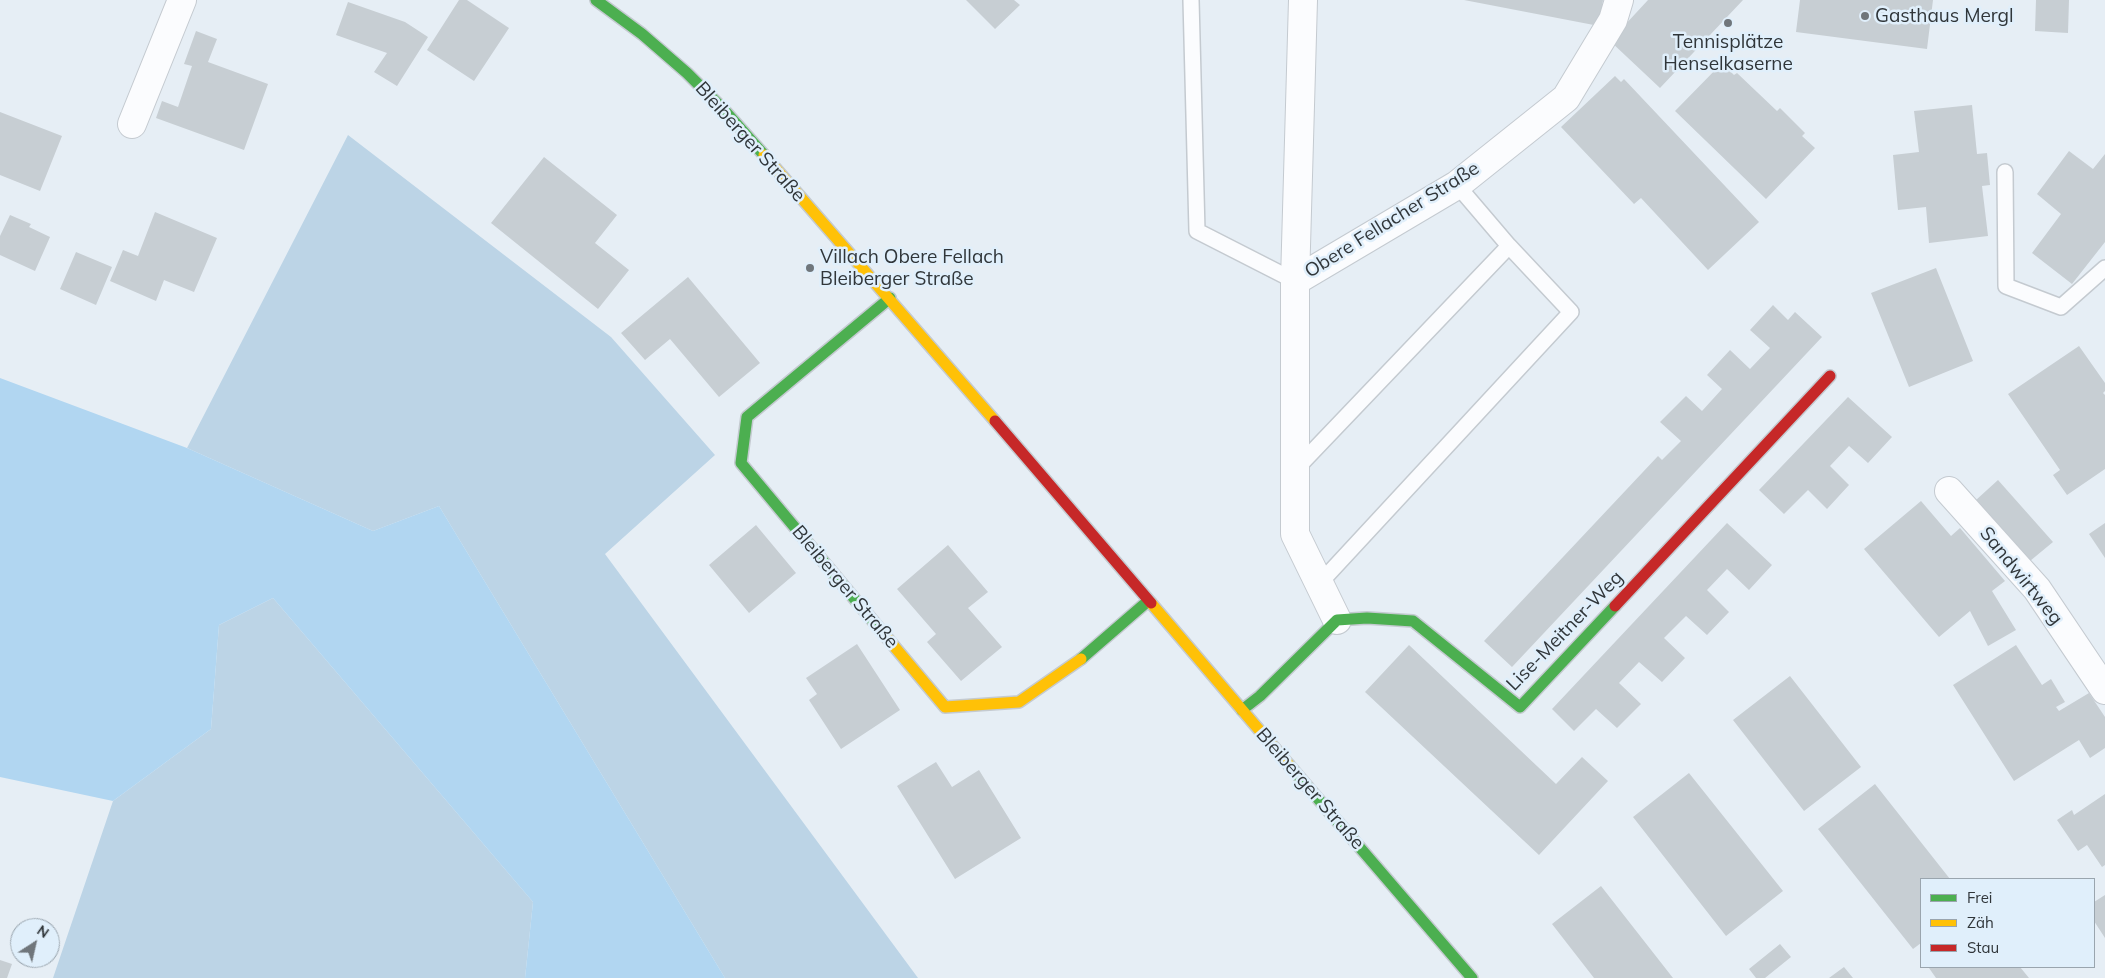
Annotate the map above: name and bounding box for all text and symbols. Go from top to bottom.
place label: Gasthaus Mergl [1875,5,2014,27]
marker: Gasthaus Mergl [1859,10,1871,22]
marker: Tennisplätze Henselkaserne [1722,17,1734,29]
place label: Tennisplätze Henselkaserne [1663,31,1793,75]
street label: Bleiberger Straße [690,77,810,207]
street label: Obere Fellacher Straße [1301,157,1483,283]
place label: Villach Obere Fellach Bleiberger Straße [820,246,1004,290]
marker: Villach Obere Fellach Bleiberger Straße [804,262,816,274]
street label: Bleiberger Straße [787,521,903,653]
street label: Sandwirtweg [1975,523,2067,629]
street label: Lise-Meitner-Weg [1502,566,1628,696]
street label: Bleiberger Straße [1251,724,1369,854]
legend [1920,878,2095,968]
text: Frei [1967,888,1992,907]
text: Zäh [1967,913,1994,932]
north arrow [10,918,60,968]
text: N [34,921,53,942]
text: Stau [1967,938,1999,957]

